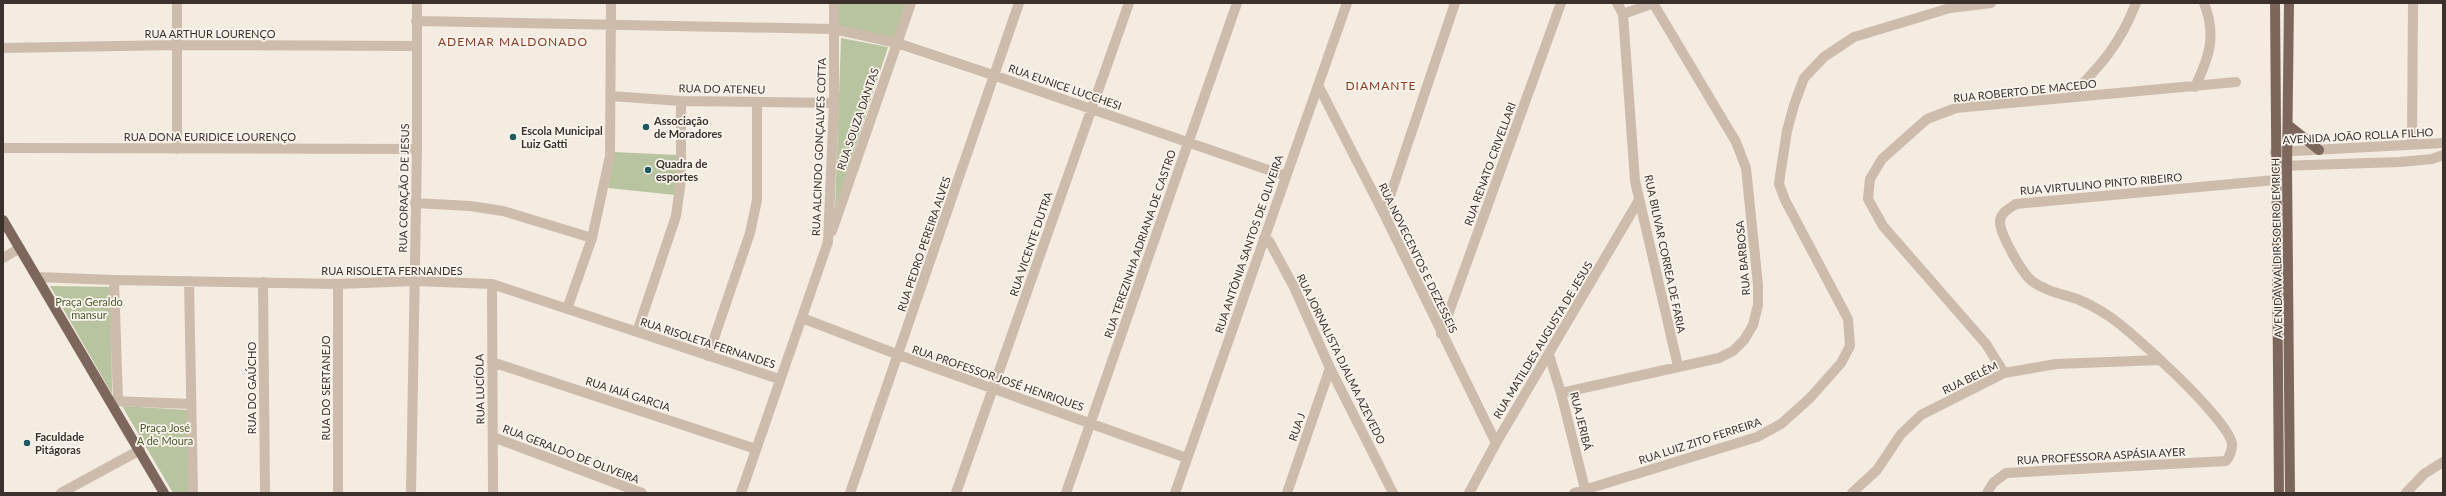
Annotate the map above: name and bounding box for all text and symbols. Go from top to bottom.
street label: RUA ARTHUR LOURENÇO [145,27,276,40]
district label: ADEMAR MALDONADO [438,34,588,49]
street label: RUA ALCINDO GONÇALVES COTTA [809,57,828,236]
street label: RUA EUNICE LUCCHESI [1007,61,1123,112]
street label: RUA SOUZA DANTAS [834,66,881,172]
street label: RUA ROBERTO DE MACEDO [1953,76,2097,104]
district label: DIAMANTE [1345,78,1417,93]
street label: RUA DO ATENEU [679,81,765,96]
street label: RUA RENATO CRIVELLARI [1461,100,1518,227]
place label: Associação de Moradores [653,114,722,140]
marker: Associação de Moradores [641,122,651,132]
street label: RUA CORAÇÃO DE JESUS [396,123,411,253]
place label: Escola Municipal Luiz Gatti [521,124,603,150]
street label: AVENIDA JOÃO ROLLA FILHO [2282,125,2434,146]
street label: RUA DONA EURIDICE LOURENÇO [124,130,296,143]
marker: Escola Municipal Luiz Gatti [508,132,518,142]
street label: RUA TEREZINHA ADRIANA DE CASTRO [1101,148,1178,340]
street label: RUA ANTÔNIA SANTOS DE OLIVEIRA [1212,152,1285,335]
place label: Quadra de esportes [656,157,707,183]
street label: AVENIDA WALDIR SOEIRO EMRICH [2268,158,2285,338]
marker: Quadra de esportes [643,165,653,175]
street label: RUA VIRTULINO PINTO RIBEIRO [2019,170,2183,197]
street label: RUA BILIVAR CORREA DE FARIA [1642,174,1689,335]
street label: RUA PEDRO PEREIRA ALVES [894,175,953,313]
street label: RUA NOVECENTOS E DEZESSEIS [1376,181,1461,335]
street label: RUA VICENTE DUTRA [1007,189,1055,298]
street label: RUA BARBOSA [1733,219,1752,296]
street label: RUA MATILDES AUGUSTA DE JESUS [1490,259,1595,421]
street label: RUA RISOLETA FERNANDES [321,264,463,277]
street label: RUA JORNALISTA DJALMA AZEVEDO [1294,271,1388,447]
park label: Praça Geraldo mansur [55,295,123,321]
street label: RUA RISOLETA FERNANDES [639,314,777,371]
street label: RUA DO SERTANEJO [319,335,332,440]
street label: RUA DO GAÚCHO [245,342,258,434]
street label: RUA PROFESSOR JOSÉ HENRIQUES [911,342,1086,413]
street label: RUA LUCÍOLA [472,353,487,424]
street label: RUA BELÉM [1940,358,2000,397]
street label: RUA IAIÁ GARCIA [584,374,673,414]
street label: RUA JERIBÁ [1568,390,1595,452]
street label: RUA J [1286,411,1308,443]
street label: RUA LUIZ ZITO FERREIRA [1637,414,1763,467]
park label: Praça José A de Moura [137,421,193,447]
street label: RUA GERALDO DE OLIVEIRA [501,421,642,486]
place label: Faculdade Pitágoras [35,430,84,456]
marker: Faculdade Pitágoras [22,438,32,448]
street label: RUA PROFESSORA ASPÁSIA AYER [2016,445,2186,466]

